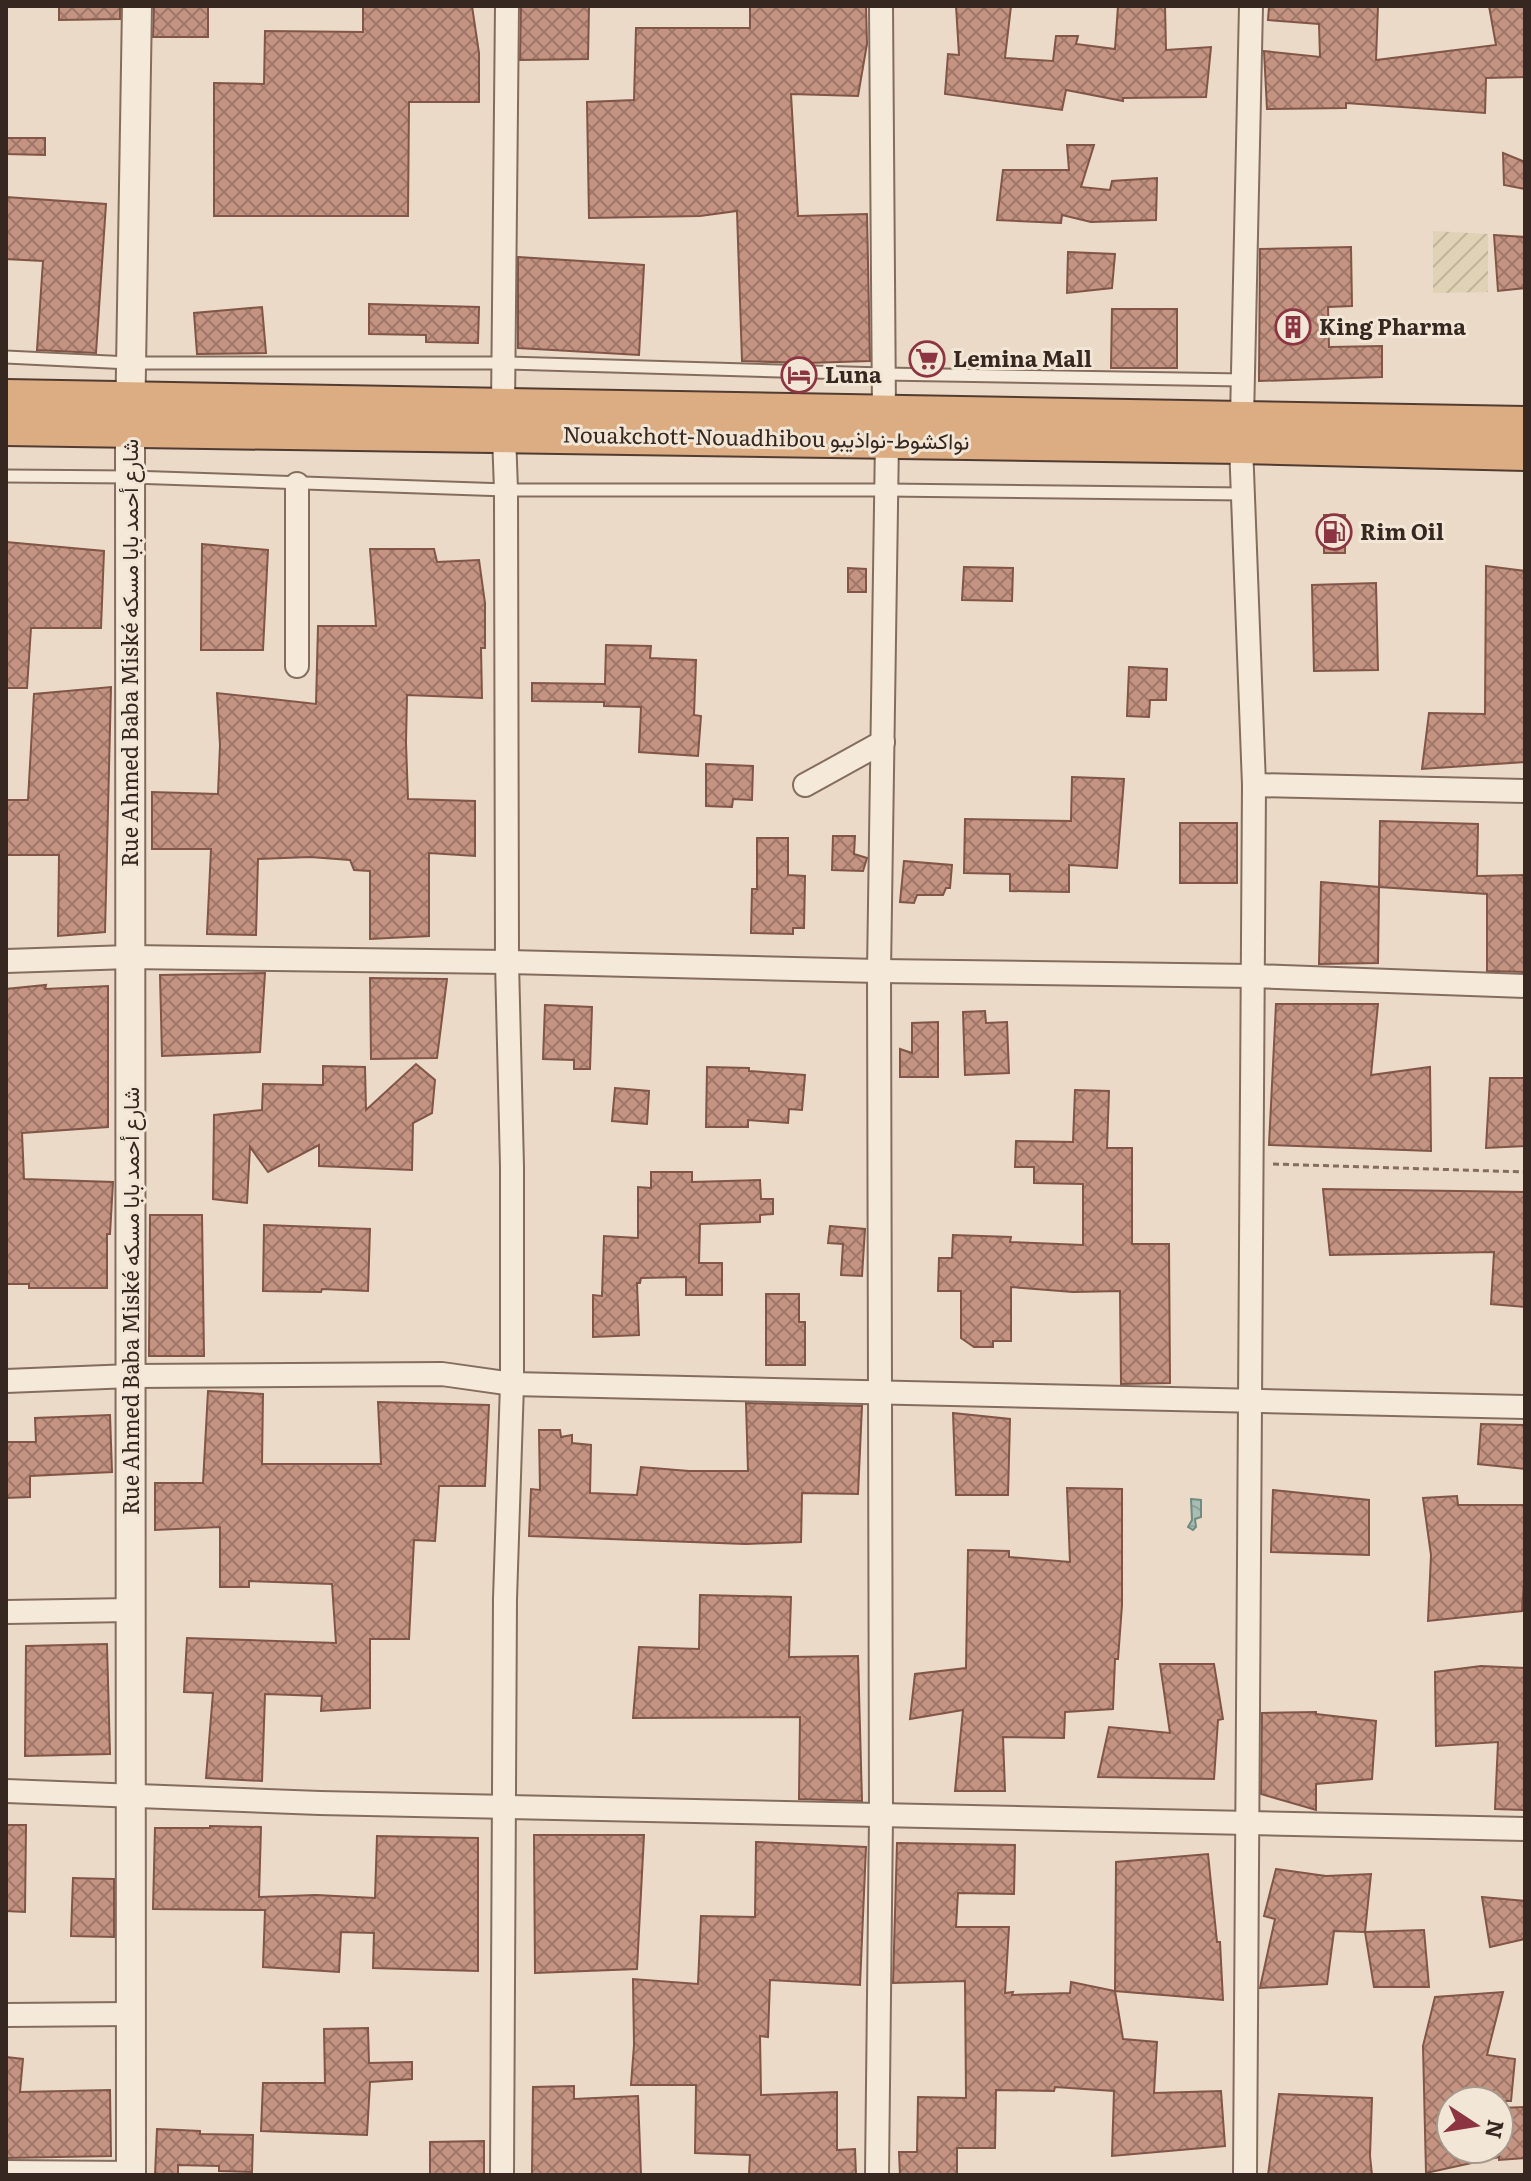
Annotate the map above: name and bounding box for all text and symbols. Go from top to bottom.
building icon: King Pharma [1274,308,1312,346]
place label: King Pharma [1319,309,1466,342]
supermarket icon: Lemina Mall [908,340,946,378]
place label: Lemina Mall [953,341,1092,374]
hotel icon: Luna [780,356,818,394]
place label: Luna [825,357,882,390]
street label: Nouakchott-Nouadhibou نواكشوط-نواذيبو [562,416,970,457]
street label: Rue Ahmed Baba Miské شارع أحمد بابا مسكه [112,439,145,867]
fuel station icon: Rim Oil [1315,513,1353,551]
place label: Rim Oil [1360,514,1444,547]
street label: Rue Ahmed Baba Miské شارع أحمد بابا مسكه [113,1087,146,1515]
north arrow [1435,2085,1515,2165]
text: N [1478,2117,1514,2142]

